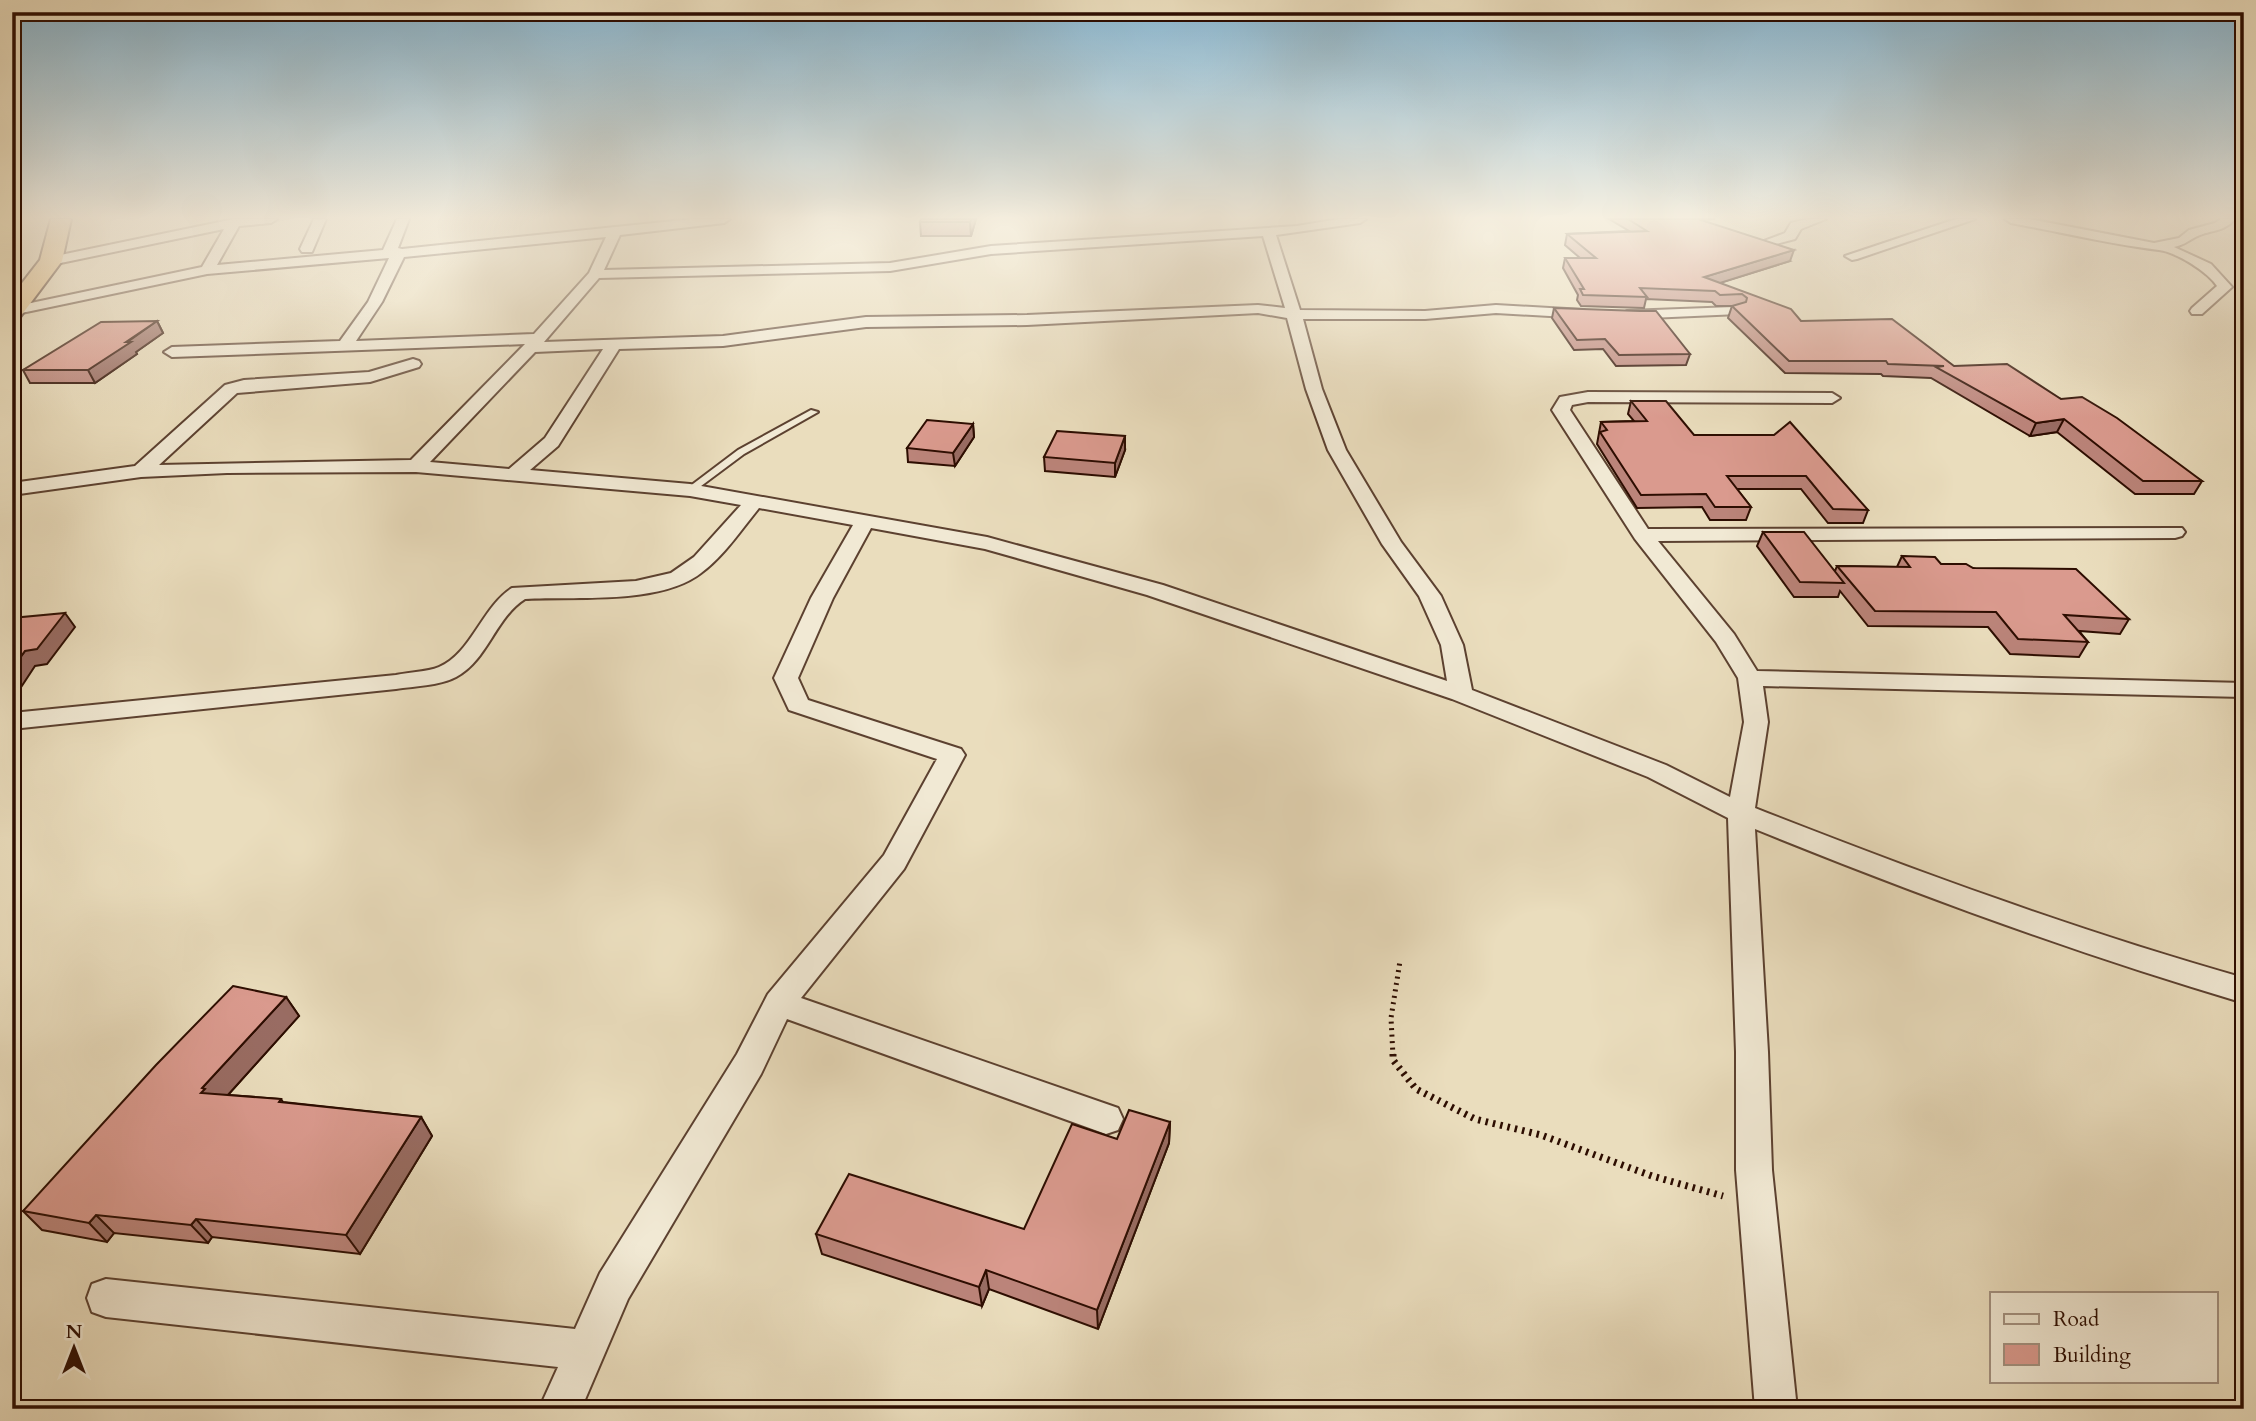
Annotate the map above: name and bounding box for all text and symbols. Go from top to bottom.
legend [1990,1292,2218,1382]
text: Road [2053,1305,2099,1334]
north arrow [38,1312,108,1382]
text: N [66,1319,83,1345]
text: Building [2053,1341,2131,1370]

